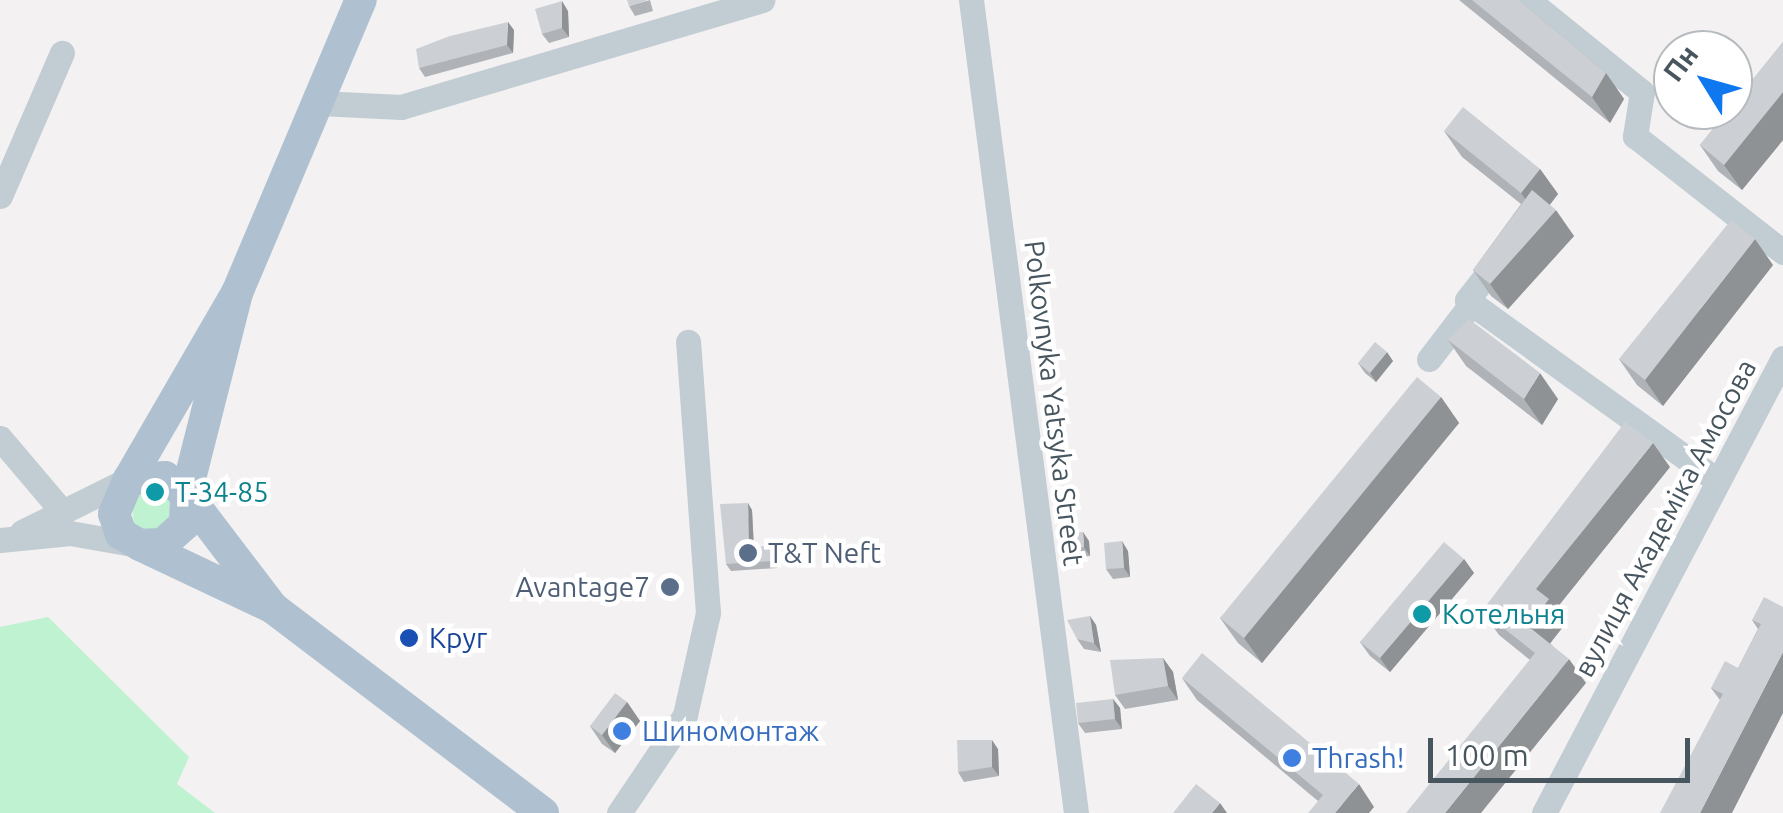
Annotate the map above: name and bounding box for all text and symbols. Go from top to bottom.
north arrow [1653,30,1753,130]
text: Пн [1657,39,1704,87]
street label: Polkovnyka Yatsyka Street [1017,239,1091,567]
street label: вулиця Академіка Амосова [1567,354,1763,682]
place label: Т-34-85 [175,475,269,509]
marker: Т-34-85 [144,481,166,503]
place label: T&T Neft [768,536,881,570]
marker: T&T Neft [737,542,759,564]
place label: Avantage7 [515,570,650,604]
marker: Avantage7 [659,576,681,598]
place label: Котельня [1442,597,1565,631]
marker: Котельня [1411,603,1433,625]
place label: Круг [429,621,487,655]
marker: Круг [398,627,420,649]
place label: Шиномонтаж [642,714,819,748]
scale bar [1433,718,1696,780]
marker: Шиномонтаж [611,720,633,742]
text: 100 m [1445,738,1529,772]
place label: Thrash! [1312,741,1404,775]
marker: Thrash! [1281,747,1303,769]

